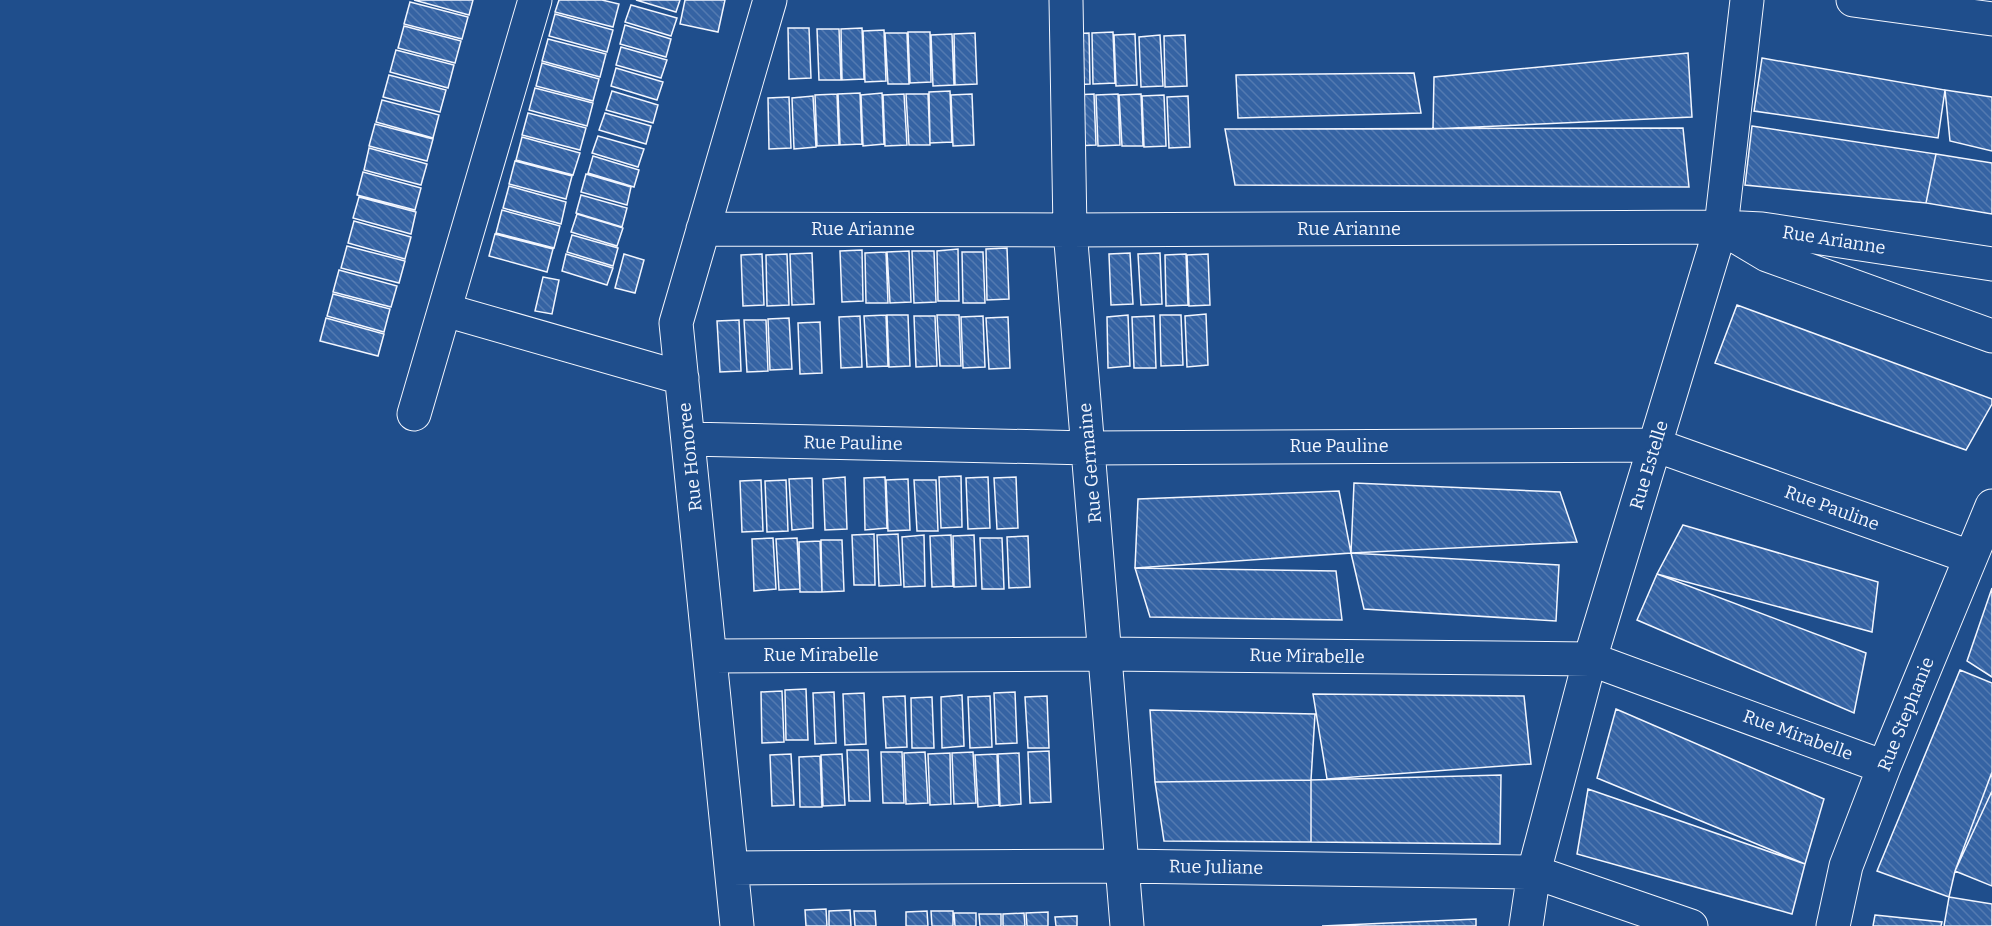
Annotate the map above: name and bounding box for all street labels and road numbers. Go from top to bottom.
street label: Rue Arianne [811,218,915,240]
street label: Rue Arianne [1297,218,1401,240]
street label: Rue Arianne [1781,221,1887,259]
street label: Rue Honoree [673,401,707,513]
street label: Rue Germaine [1074,402,1106,524]
street label: Rue Estelle [1625,418,1673,512]
street label: Rue Pauline [803,431,903,455]
street label: Rue Pauline [1289,435,1389,457]
street label: Rue Pauline [1782,481,1882,535]
street label: Rue Mirabelle [763,644,879,666]
street label: Rue Mirabelle [1249,644,1365,668]
street label: Rue Stephanie [1873,654,1939,774]
street label: Rue Mirabelle [1740,705,1856,765]
street label: Rue Juliane [1169,855,1263,879]

